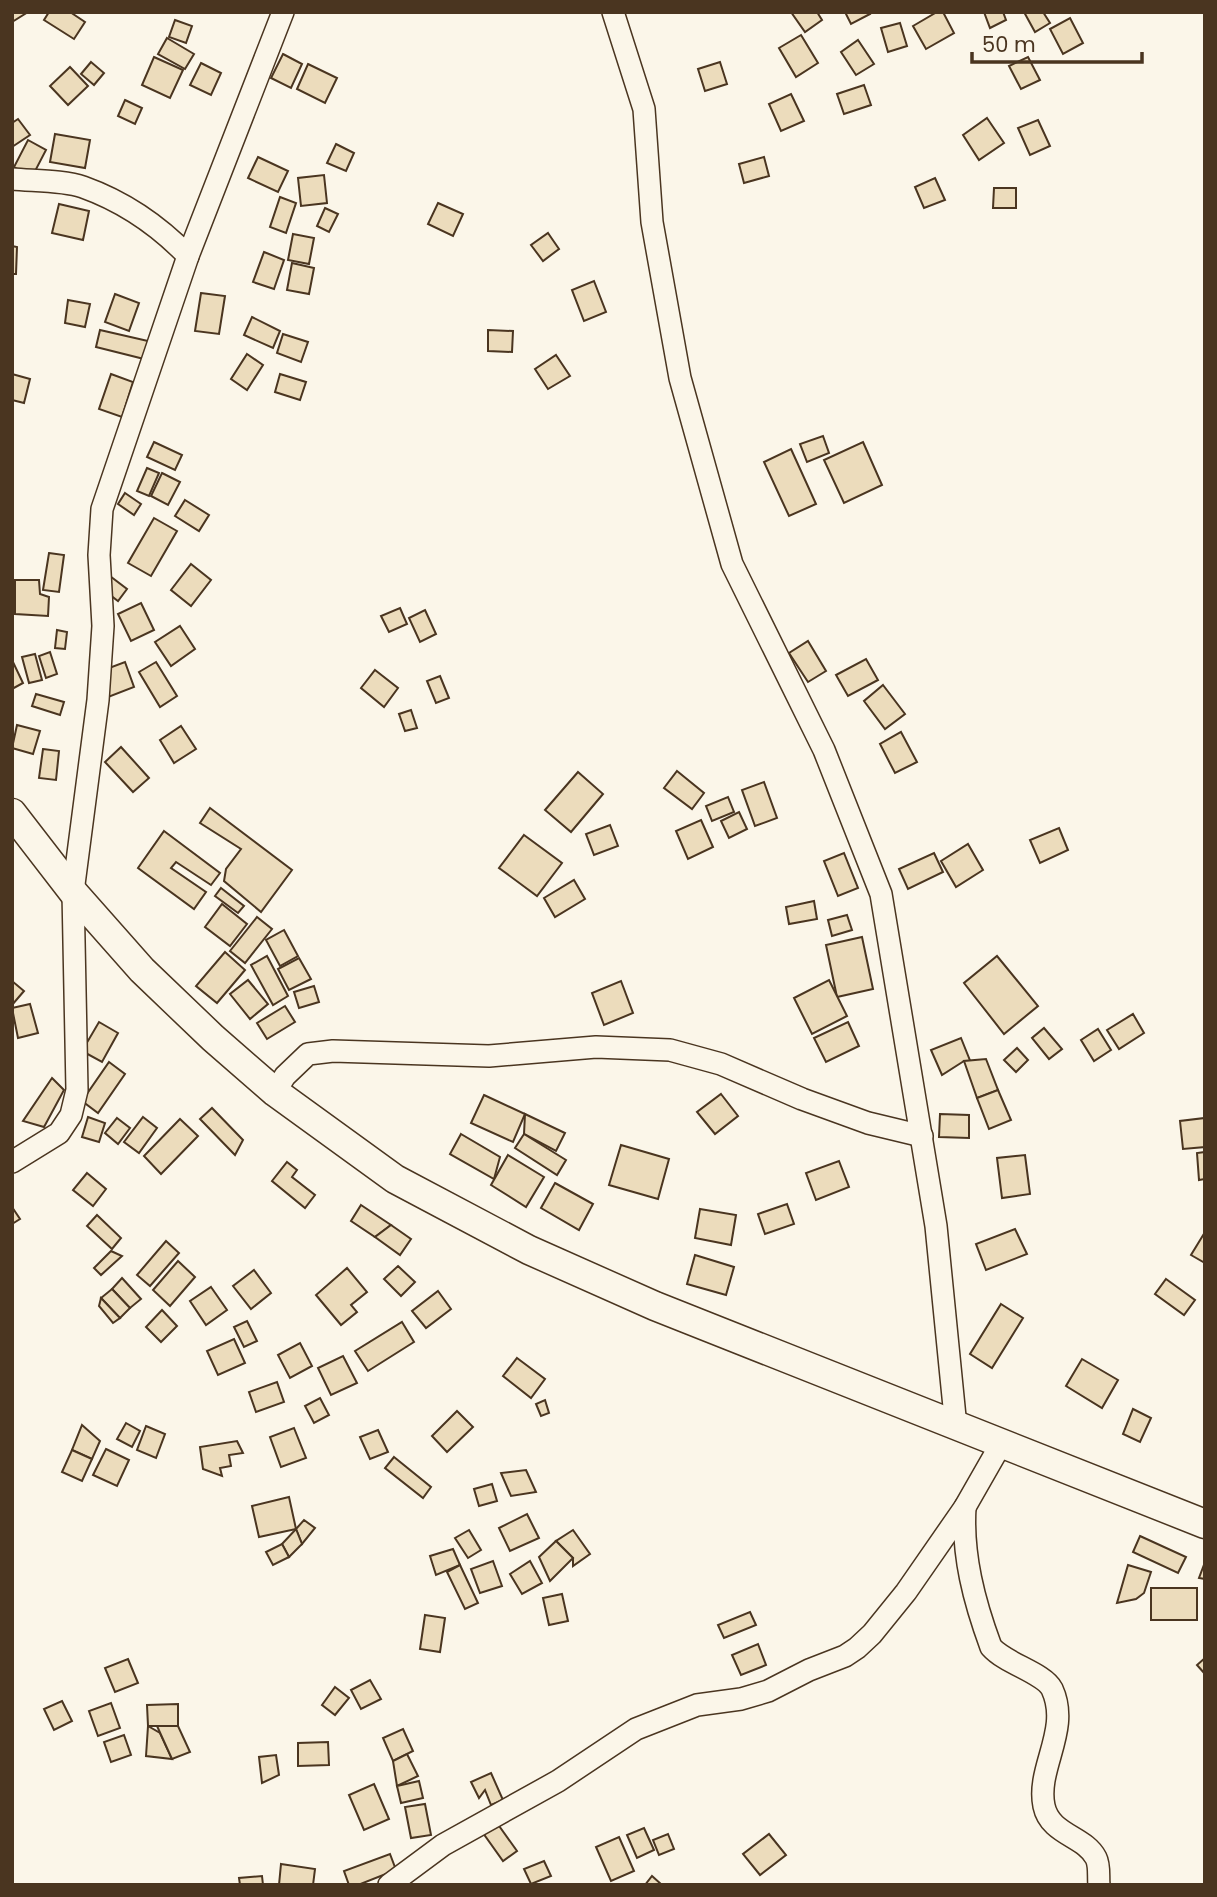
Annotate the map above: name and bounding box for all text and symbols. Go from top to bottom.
scale bar [972,21,1142,65]
text: 50 m [982,30,1036,59]

